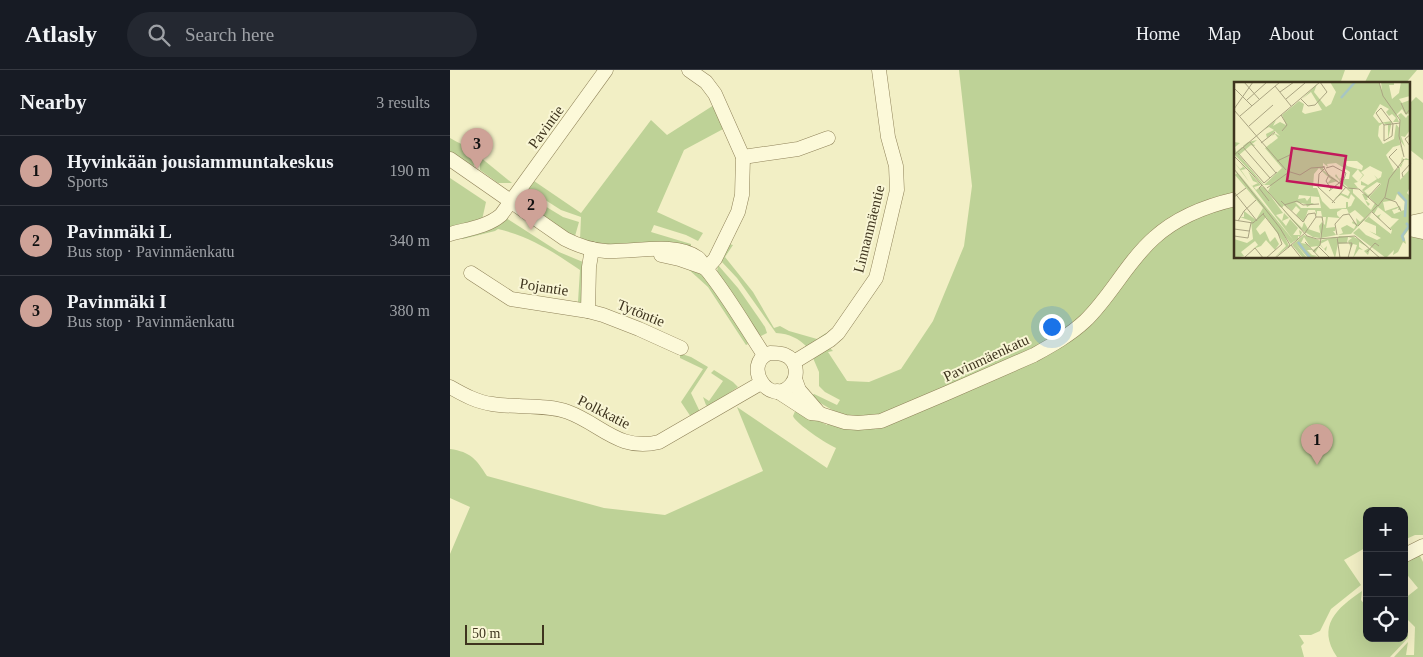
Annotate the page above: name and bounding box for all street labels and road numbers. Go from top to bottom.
street label: Pavintie [525,102,567,152]
street label: Linnanmäentie [850,183,888,275]
street label: Pojantie [518,275,570,299]
street label: Tytöntie [615,296,667,330]
street label: Pavinmäenkatu [941,331,1032,385]
street label: Polkkatie [575,392,633,432]

